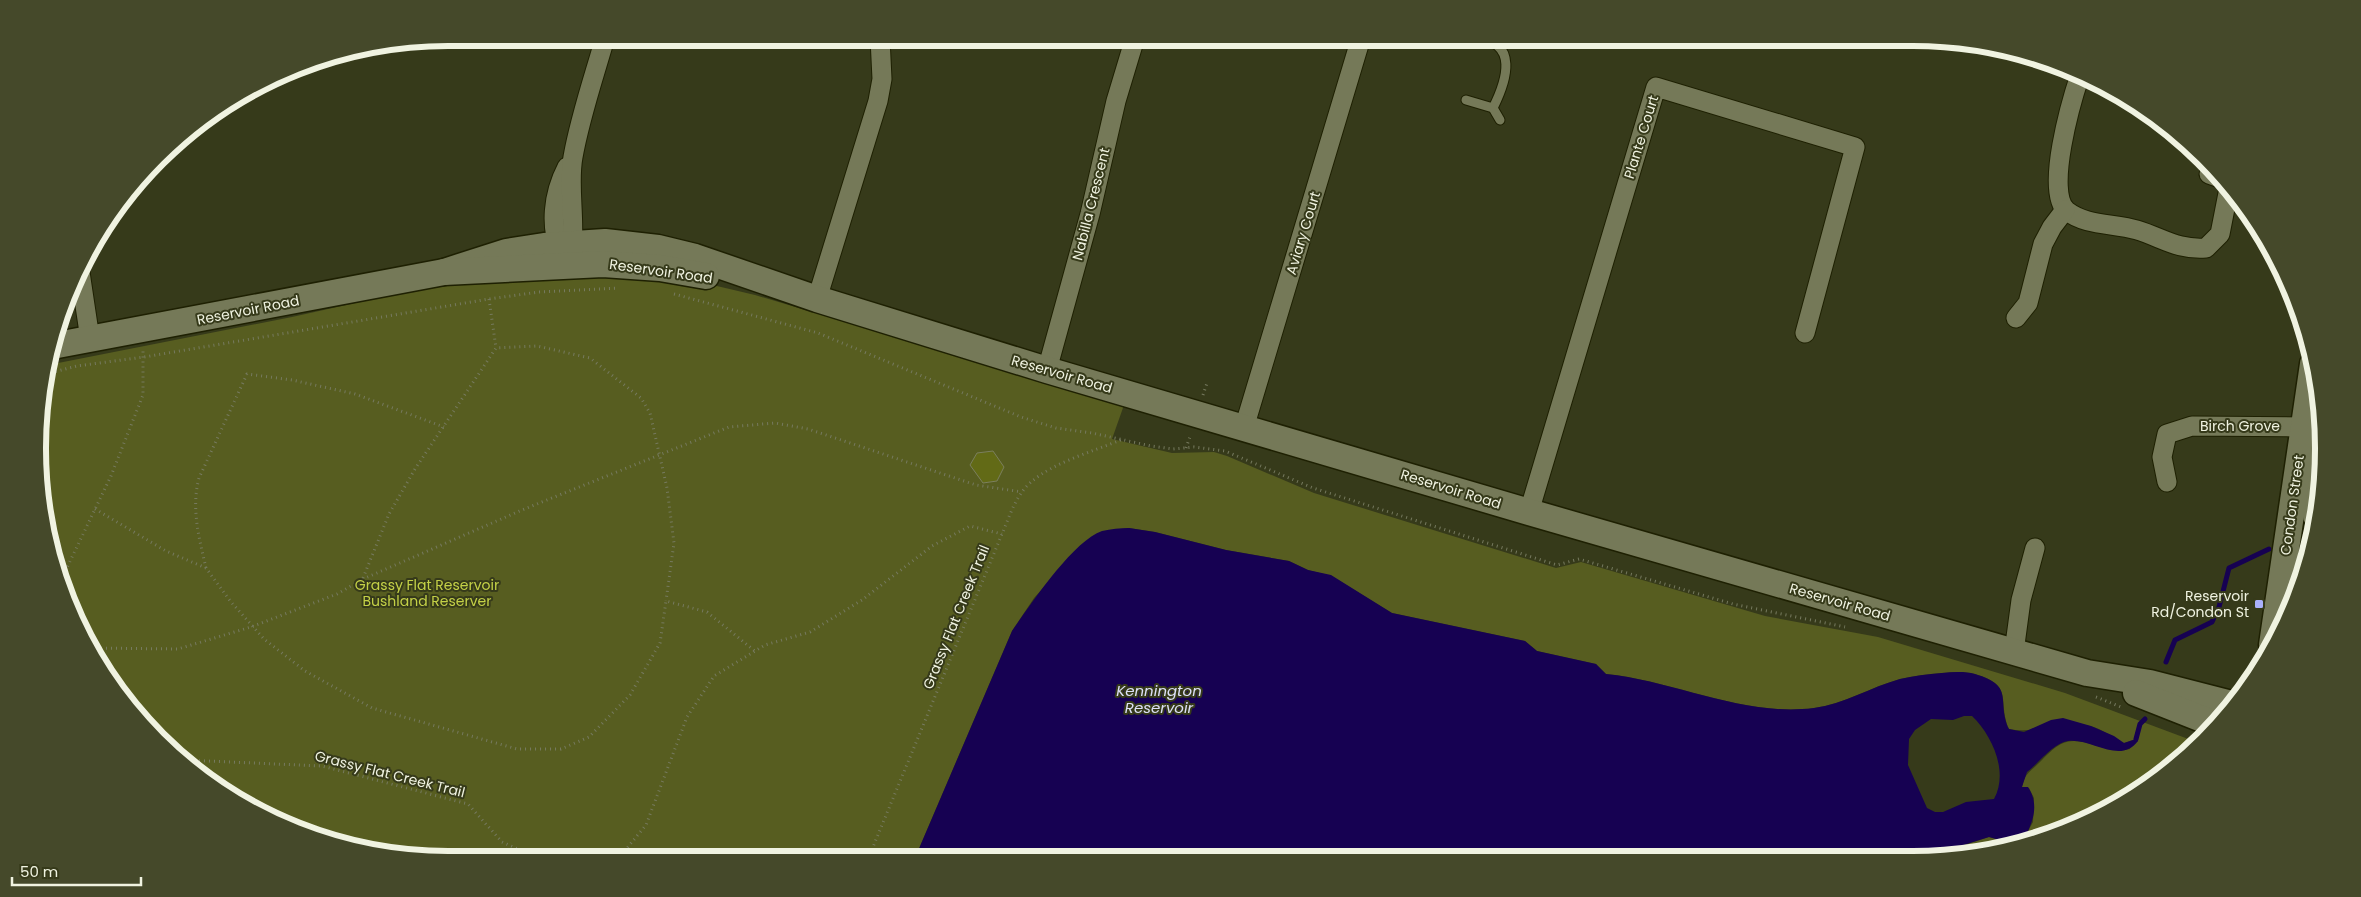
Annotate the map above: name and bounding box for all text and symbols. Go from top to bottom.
street label: Plante Court [1619,93,1663,181]
street label: Nabilla Crescent [1067,146,1115,262]
street label: Aviary Court [1281,189,1325,277]
street label: Reservoir Road [608,254,714,288]
street label: Reservoir Road [195,290,301,330]
street label: Reservoir Road [1009,350,1115,398]
street label: Birch Grove [2200,416,2280,436]
street label: Condon Street [2275,454,2309,556]
street label: Reservoir Road [1398,464,1504,514]
street label: Grassy Flat Creek Trail [918,542,994,692]
park label: Grassy Flat Reservoir Bushland Reserver [355,575,499,611]
street label: Reservoir Road [1787,578,1893,626]
place label: Reservoir Rd/Condon St [2151,586,2249,622]
marker: Reservoir Rd/Condon St [2253,598,2265,610]
water label: Kennington Reservoir [1116,680,1202,718]
street label: Grassy Flat Creek Trail [313,746,467,802]
scale bar [12,854,141,886]
text: 50 m [20,861,58,882]

